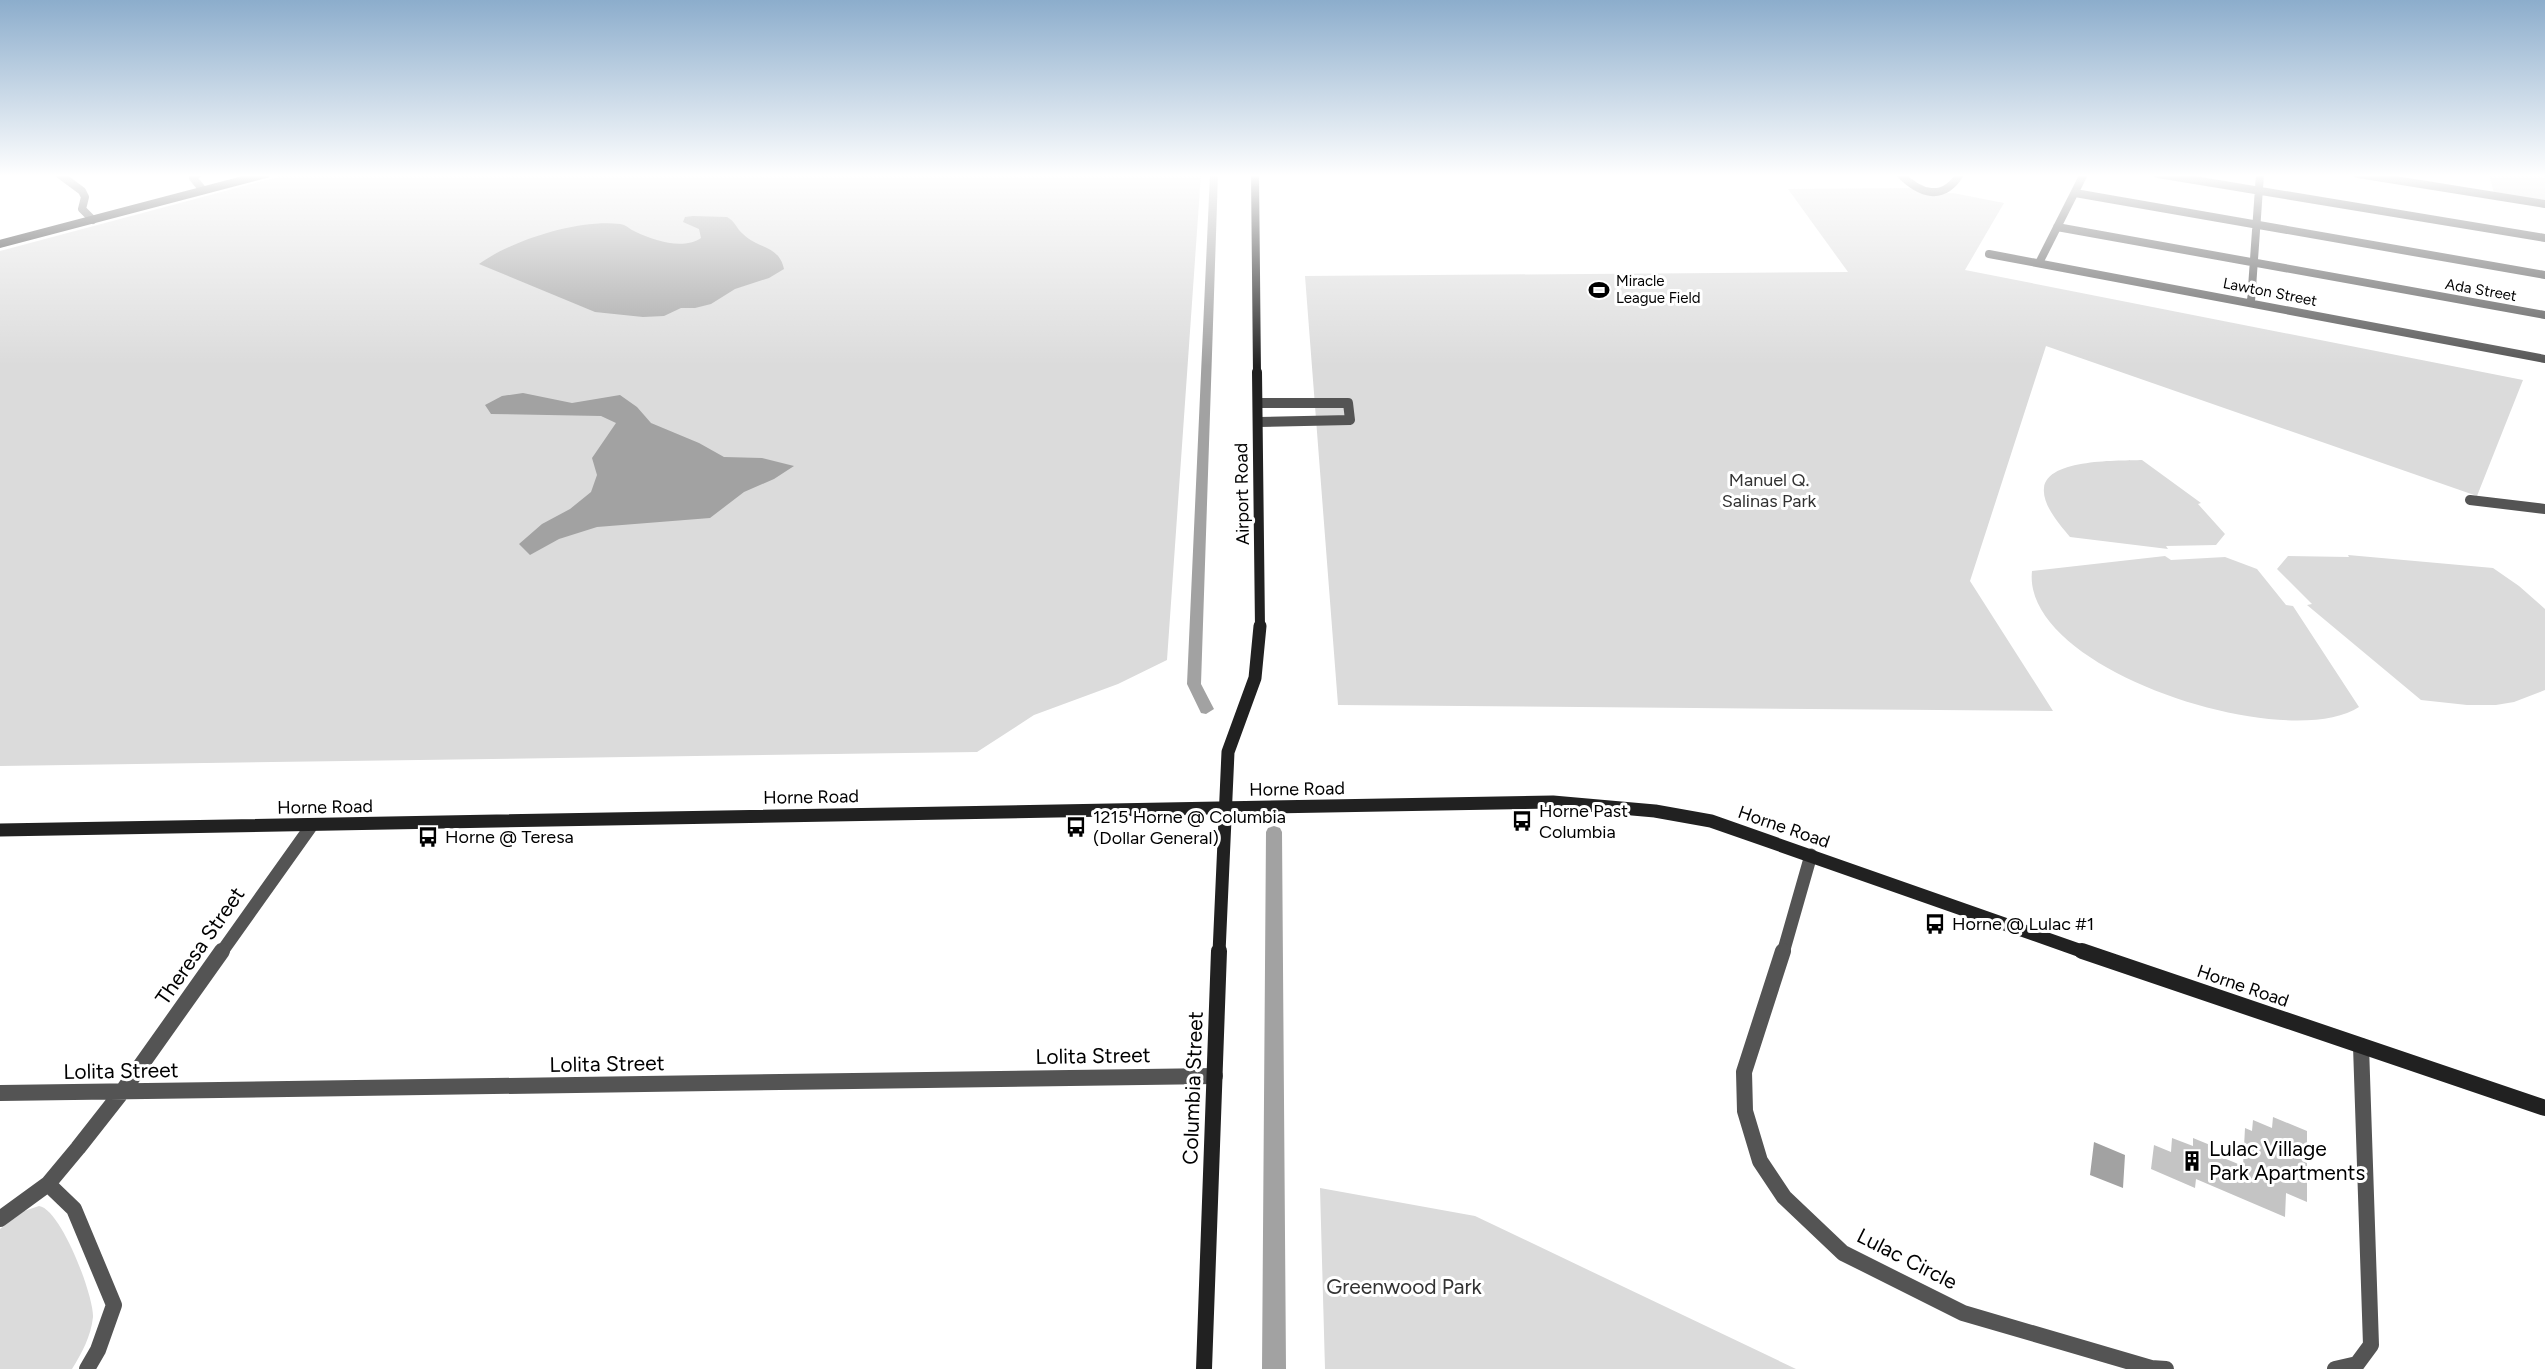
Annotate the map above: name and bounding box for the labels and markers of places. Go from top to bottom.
place label: Miracle League Field [1616,272,1701,307]
sports icon: Miracle League Field [1587,278,1611,302]
place label: Horne Past Columbia [1539,800,1628,843]
place label: 1215 Horne @ Columbia (Dollar General) [1093,806,1286,849]
bus stop icon: Horne Past Columbia [1510,809,1534,833]
bus stop icon: 1215 Horne @ Columbia (Dollar General) [1064,815,1088,839]
bus stop icon: Horne @ Teresa [416,825,440,849]
place label: Horne @ Teresa [445,826,574,848]
bus stop icon: Horne @ Lulac #1 [1923,912,1947,936]
place label: Horne @ Lulac #1 [1952,913,2094,935]
place label: Lulac Village Park Apartments [2209,1136,2365,1185]
building icon: Lulac Village Park Apartments [2180,1149,2204,1173]

